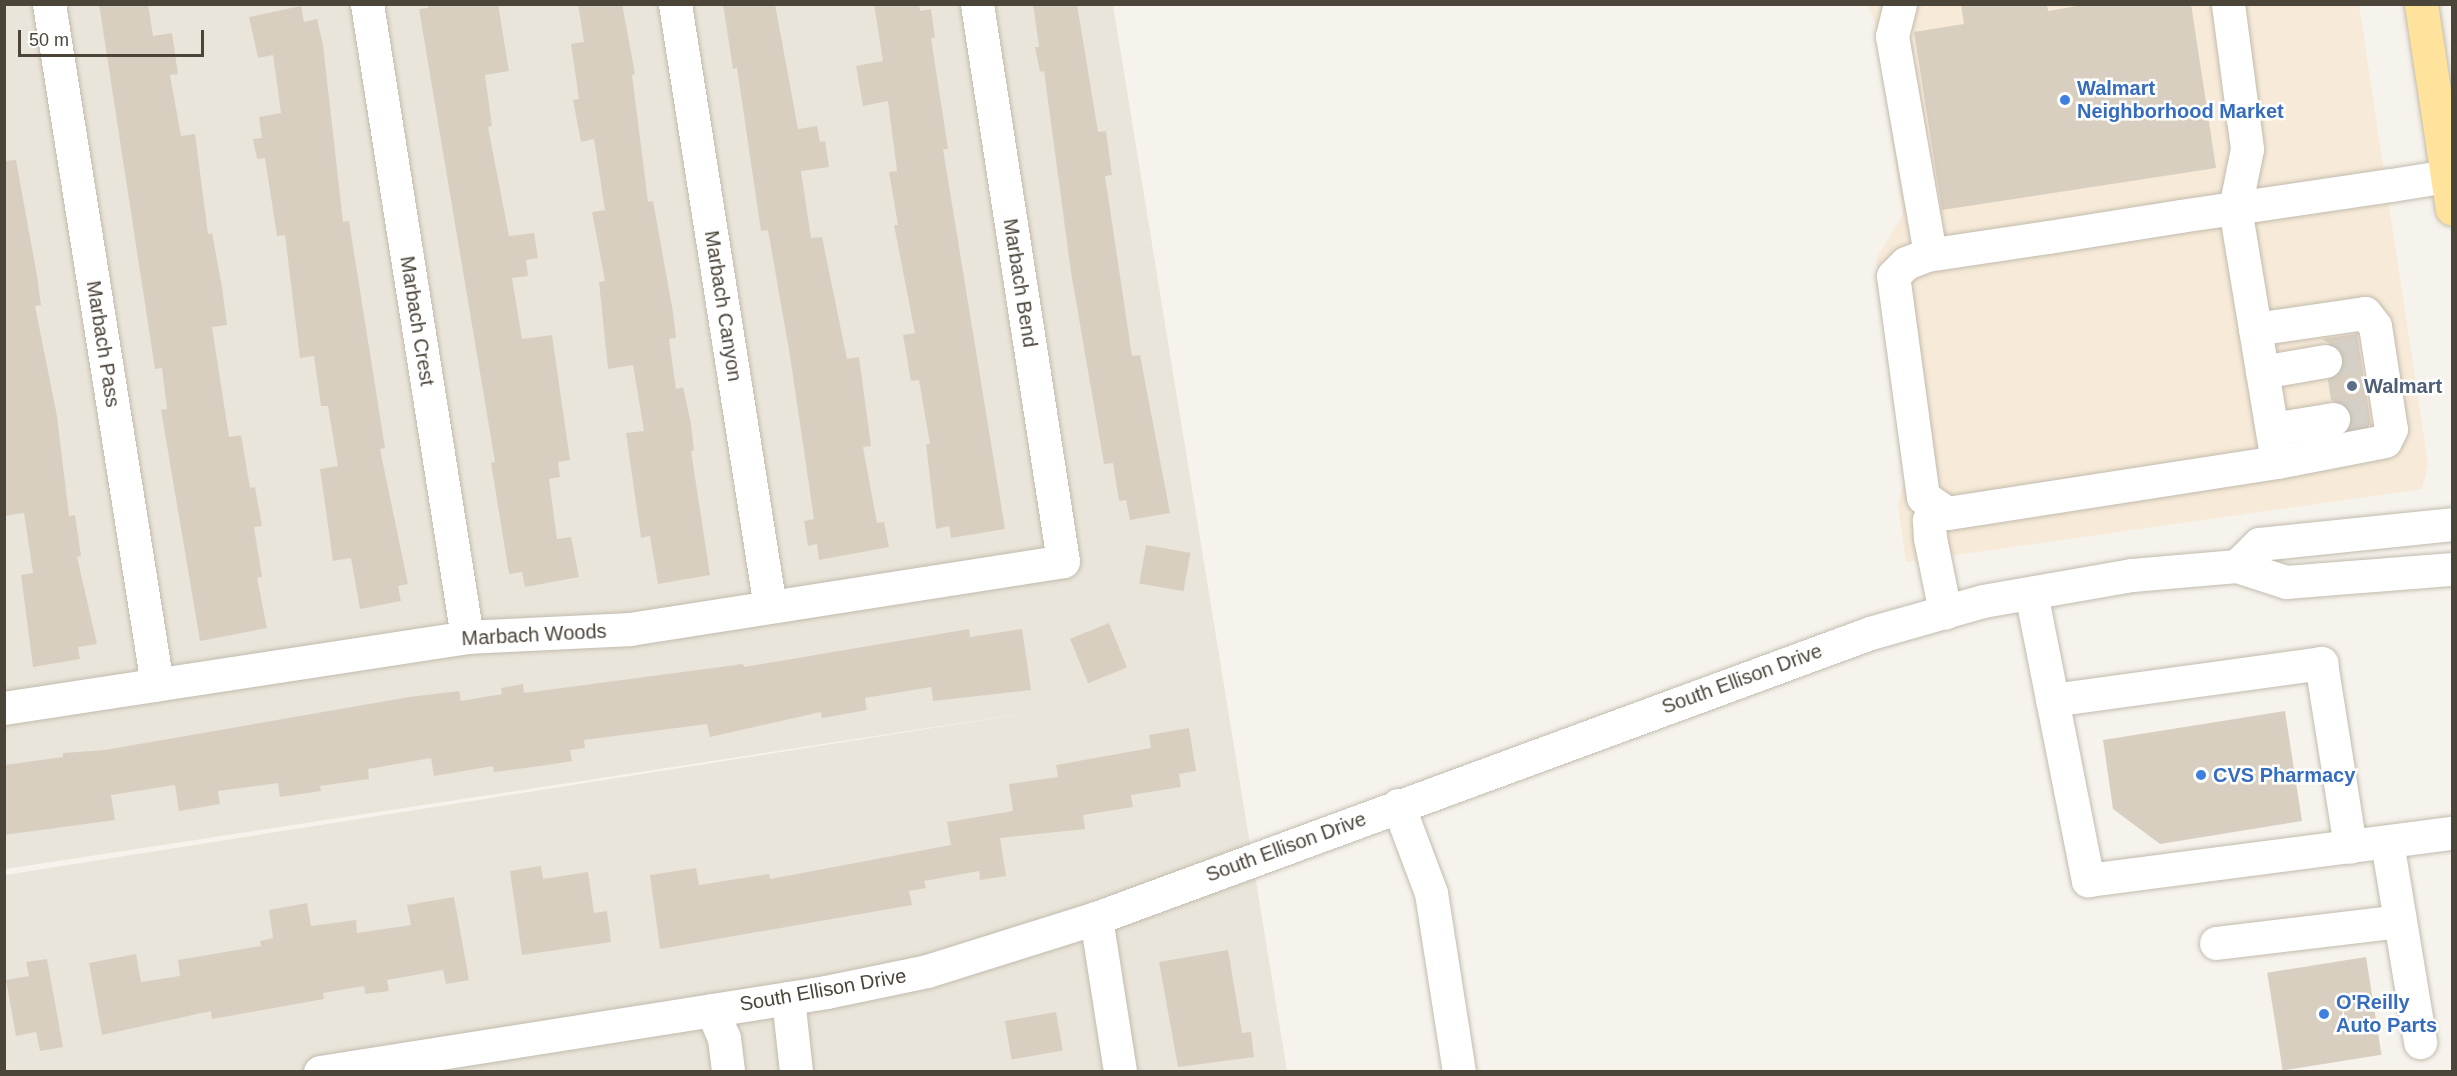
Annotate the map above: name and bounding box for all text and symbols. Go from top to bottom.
scale bar [21,18,207,56]
text: 50 m [29,30,69,50]
place label: Walmart Neighborhood Market [2077,77,2284,124]
marker: Walmart Neighborhood Market [2058,93,2072,107]
street label: Marbach Bend [998,217,1042,349]
street label: Marbach Canyon [699,229,747,383]
street label: Marbach Crest [395,254,439,388]
street label: Marbach Pass [81,279,125,409]
place label: Walmart [2364,374,2442,398]
marker: Walmart [2345,379,2359,393]
street label: Marbach Woods [461,619,607,651]
street label: South Ellison Drive [1659,639,1825,719]
place label: CVS Pharmacy [2213,763,2355,787]
marker: CVS Pharmacy [2194,768,2208,782]
street label: South Ellison Drive [1203,807,1369,887]
street label: South Ellison Drive [738,964,908,1016]
place label: O'Reilly Auto Parts [2336,990,2437,1037]
marker: O'Reilly Auto Parts [2317,1007,2331,1021]

